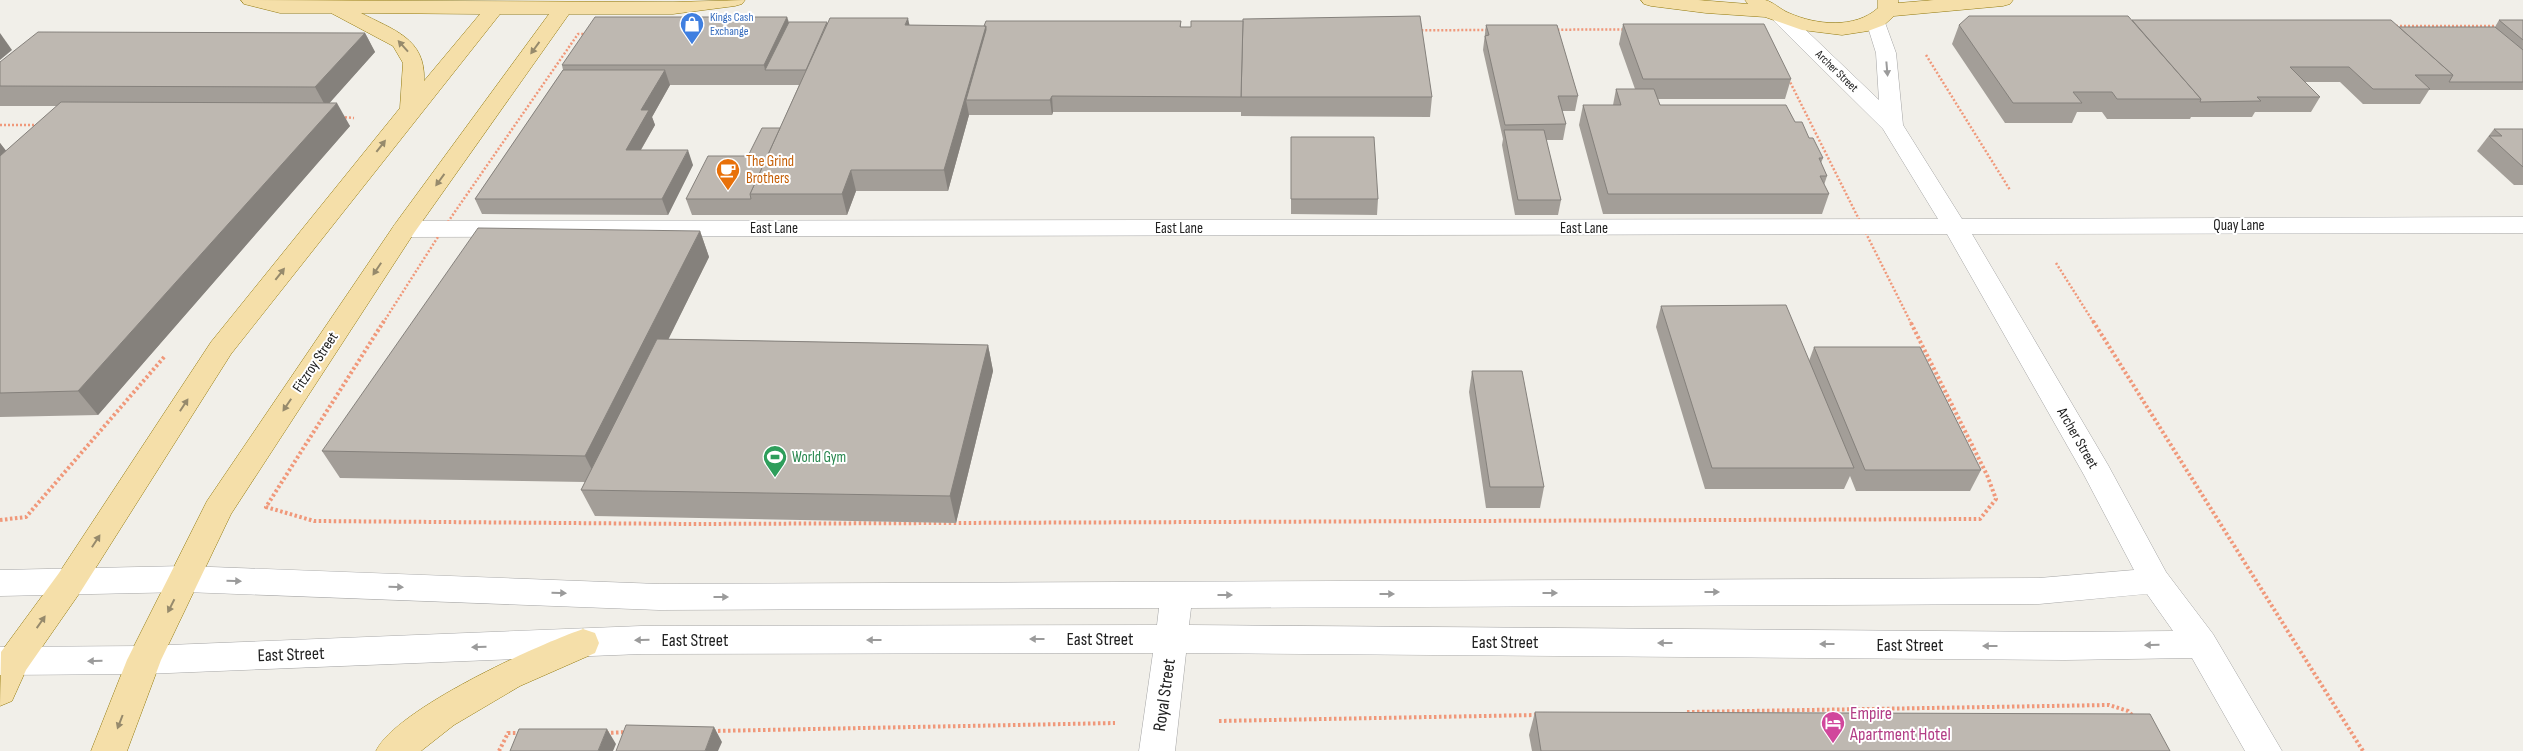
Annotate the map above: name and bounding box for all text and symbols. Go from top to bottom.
place label: Kings Cash Exchange [710,10,754,39]
shop icon: Kings Cash Exchange [679,11,705,45]
one-way arrow [397,41,409,53]
one-way arrow [530,41,541,54]
street label: Archer Street [1811,46,1862,96]
one-way arrow [1883,61,1891,77]
one-way arrow [375,140,386,153]
place label: The Grind Brothers [746,152,794,188]
cafe icon: The Grind Brothers [715,157,741,191]
one-way arrow [435,173,445,186]
street label: Quay Lane [2213,216,2265,235]
street label: East Lane [750,219,798,238]
street label: East Lane [1155,219,1203,238]
street label: East Lane [1560,219,1608,238]
one-way arrow [372,263,382,276]
one-way arrow [274,268,285,281]
street label: Fitzroy Street [288,328,343,396]
one-way arrow [179,398,189,411]
one-way arrow [282,398,292,411]
street label: Archer Street [2052,403,2103,473]
sports icon: World Gym [762,444,788,478]
place label: World Gym [792,448,846,467]
one-way arrow [91,535,101,548]
one-way arrow [226,577,242,585]
one-way arrow [389,583,405,591]
one-way arrow [1704,588,1720,596]
one-way arrow [1542,589,1558,597]
one-way arrow [551,590,567,598]
one-way arrow [1379,590,1395,598]
one-way arrow [1217,591,1233,599]
one-way arrow [713,593,729,601]
one-way arrow [167,599,175,613]
one-way arrow [36,615,46,629]
street label: East Street [1067,629,1134,650]
street label: East Street [662,630,729,651]
street label: East Street [1472,632,1539,653]
one-way arrow [1028,635,1044,643]
street label: East Street [1877,635,1944,656]
one-way arrow [866,636,882,644]
one-way arrow [633,637,649,645]
one-way arrow [1657,639,1673,647]
one-way arrow [1819,640,1835,648]
one-way arrow [2144,641,2160,649]
one-way arrow [1982,642,1998,650]
street label: East Street [257,643,325,666]
one-way arrow [471,643,487,651]
one-way arrow [87,657,103,665]
street label: Royal Street [1149,657,1180,733]
place label: Empire Apartment Hotel [1849,703,1951,745]
hotel icon: Empire Apartment Hotel [1820,710,1846,744]
one-way arrow [116,715,124,730]

